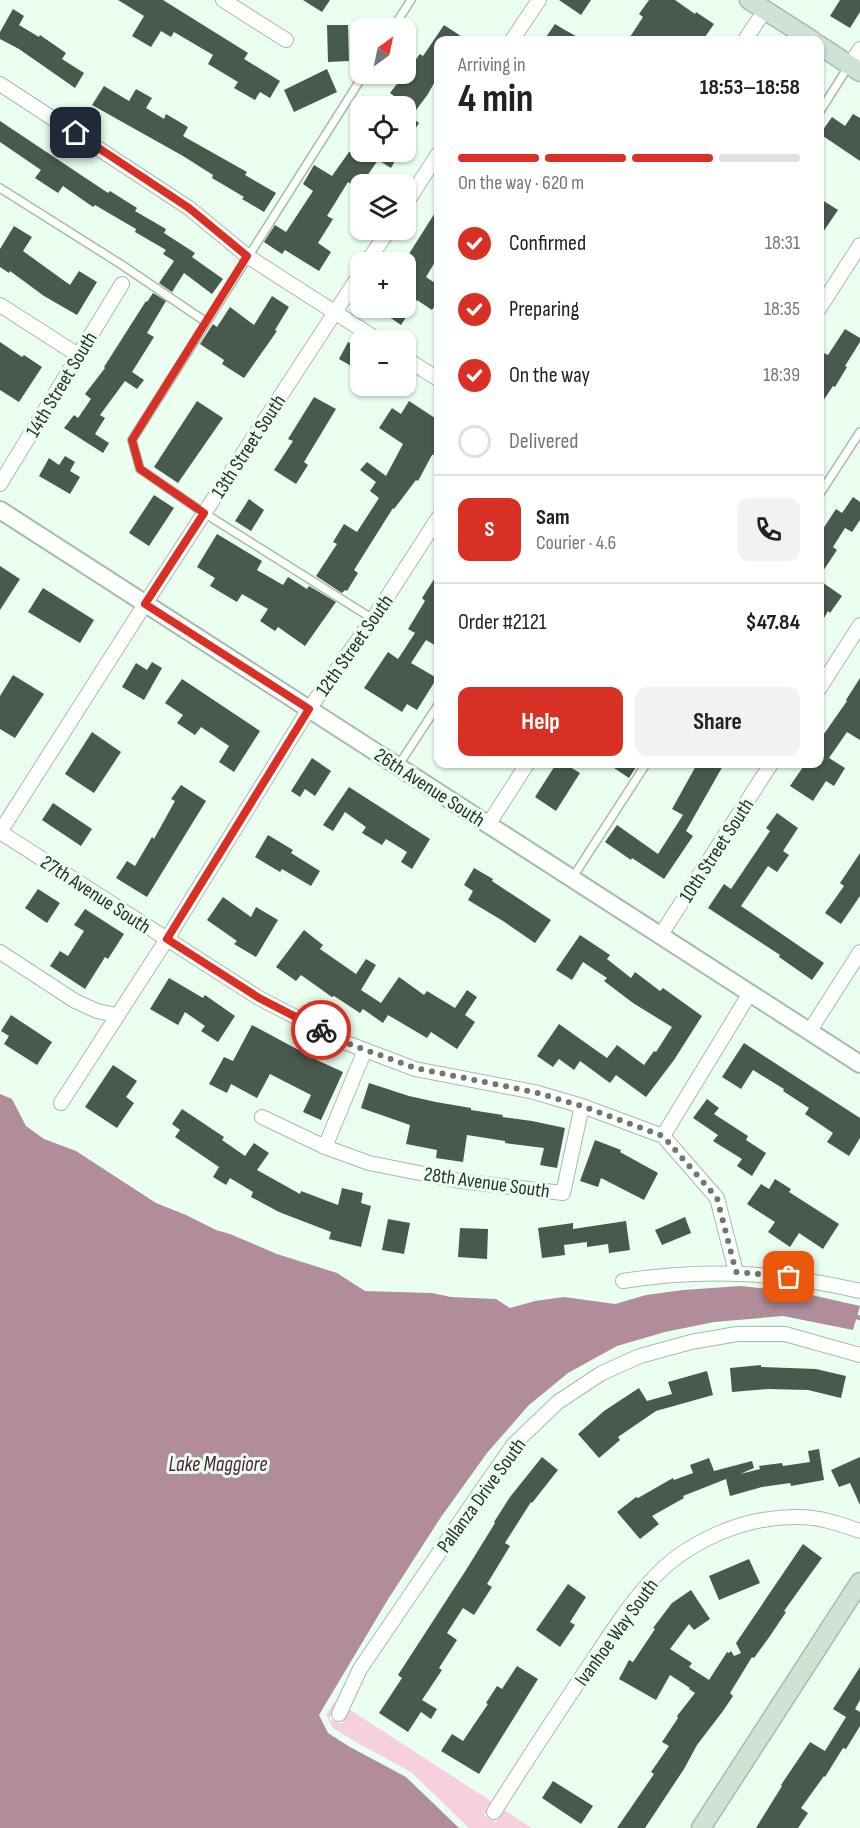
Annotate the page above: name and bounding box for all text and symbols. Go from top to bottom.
north arrow [350,18,416,84]
map controls [350,18,416,396]
text: Arriving in [458,53,526,77]
text: 18:53–18:58 [700,74,800,101]
text: 4 min [458,76,533,123]
button: locate [350,96,416,162]
pin [50,107,101,158]
icon: home [59,116,92,149]
text: On the way · 620 m [458,171,584,195]
button: layers [350,174,416,240]
icon: check [458,227,491,260]
text: Confirmed [509,230,586,257]
text: 18:31 [765,231,800,255]
button: + [350,252,416,318]
icon: check [458,293,491,326]
text: Preparing [509,296,579,323]
text: 18:35 [764,297,800,321]
street label: 14th Street South [21,328,103,441]
button: − [350,330,416,396]
icon: check [458,359,491,392]
text: On the way [509,362,590,389]
text: 18:39 [763,363,800,387]
street label: 13th Street South [207,390,291,503]
text: Delivered [509,428,578,455]
button: phone [737,498,800,561]
text: Sam [536,504,570,531]
text: S [485,516,494,543]
text: Courier · 4.6 [536,531,616,555]
street label: 12th Street South [311,590,399,701]
text: Order #2121 [458,609,547,636]
text: $47.84 [745,609,800,636]
button: Help [458,687,623,756]
button: Share [635,687,800,756]
street label: 26th Avenue South [370,743,489,832]
street label: 10th Street South [674,794,759,907]
street label: 27th Avenue South [36,850,155,939]
courier [291,1000,351,1060]
icon: bike [305,1014,338,1047]
street label: 28th Avenue South [422,1162,551,1204]
pin [763,1251,814,1302]
icon: bag [772,1260,805,1293]
street label: Pallanza Drive South [432,1434,531,1558]
water label: Lake Maggiore [169,1452,267,1477]
street label: Ivanhoe Way South [570,1574,664,1691]

